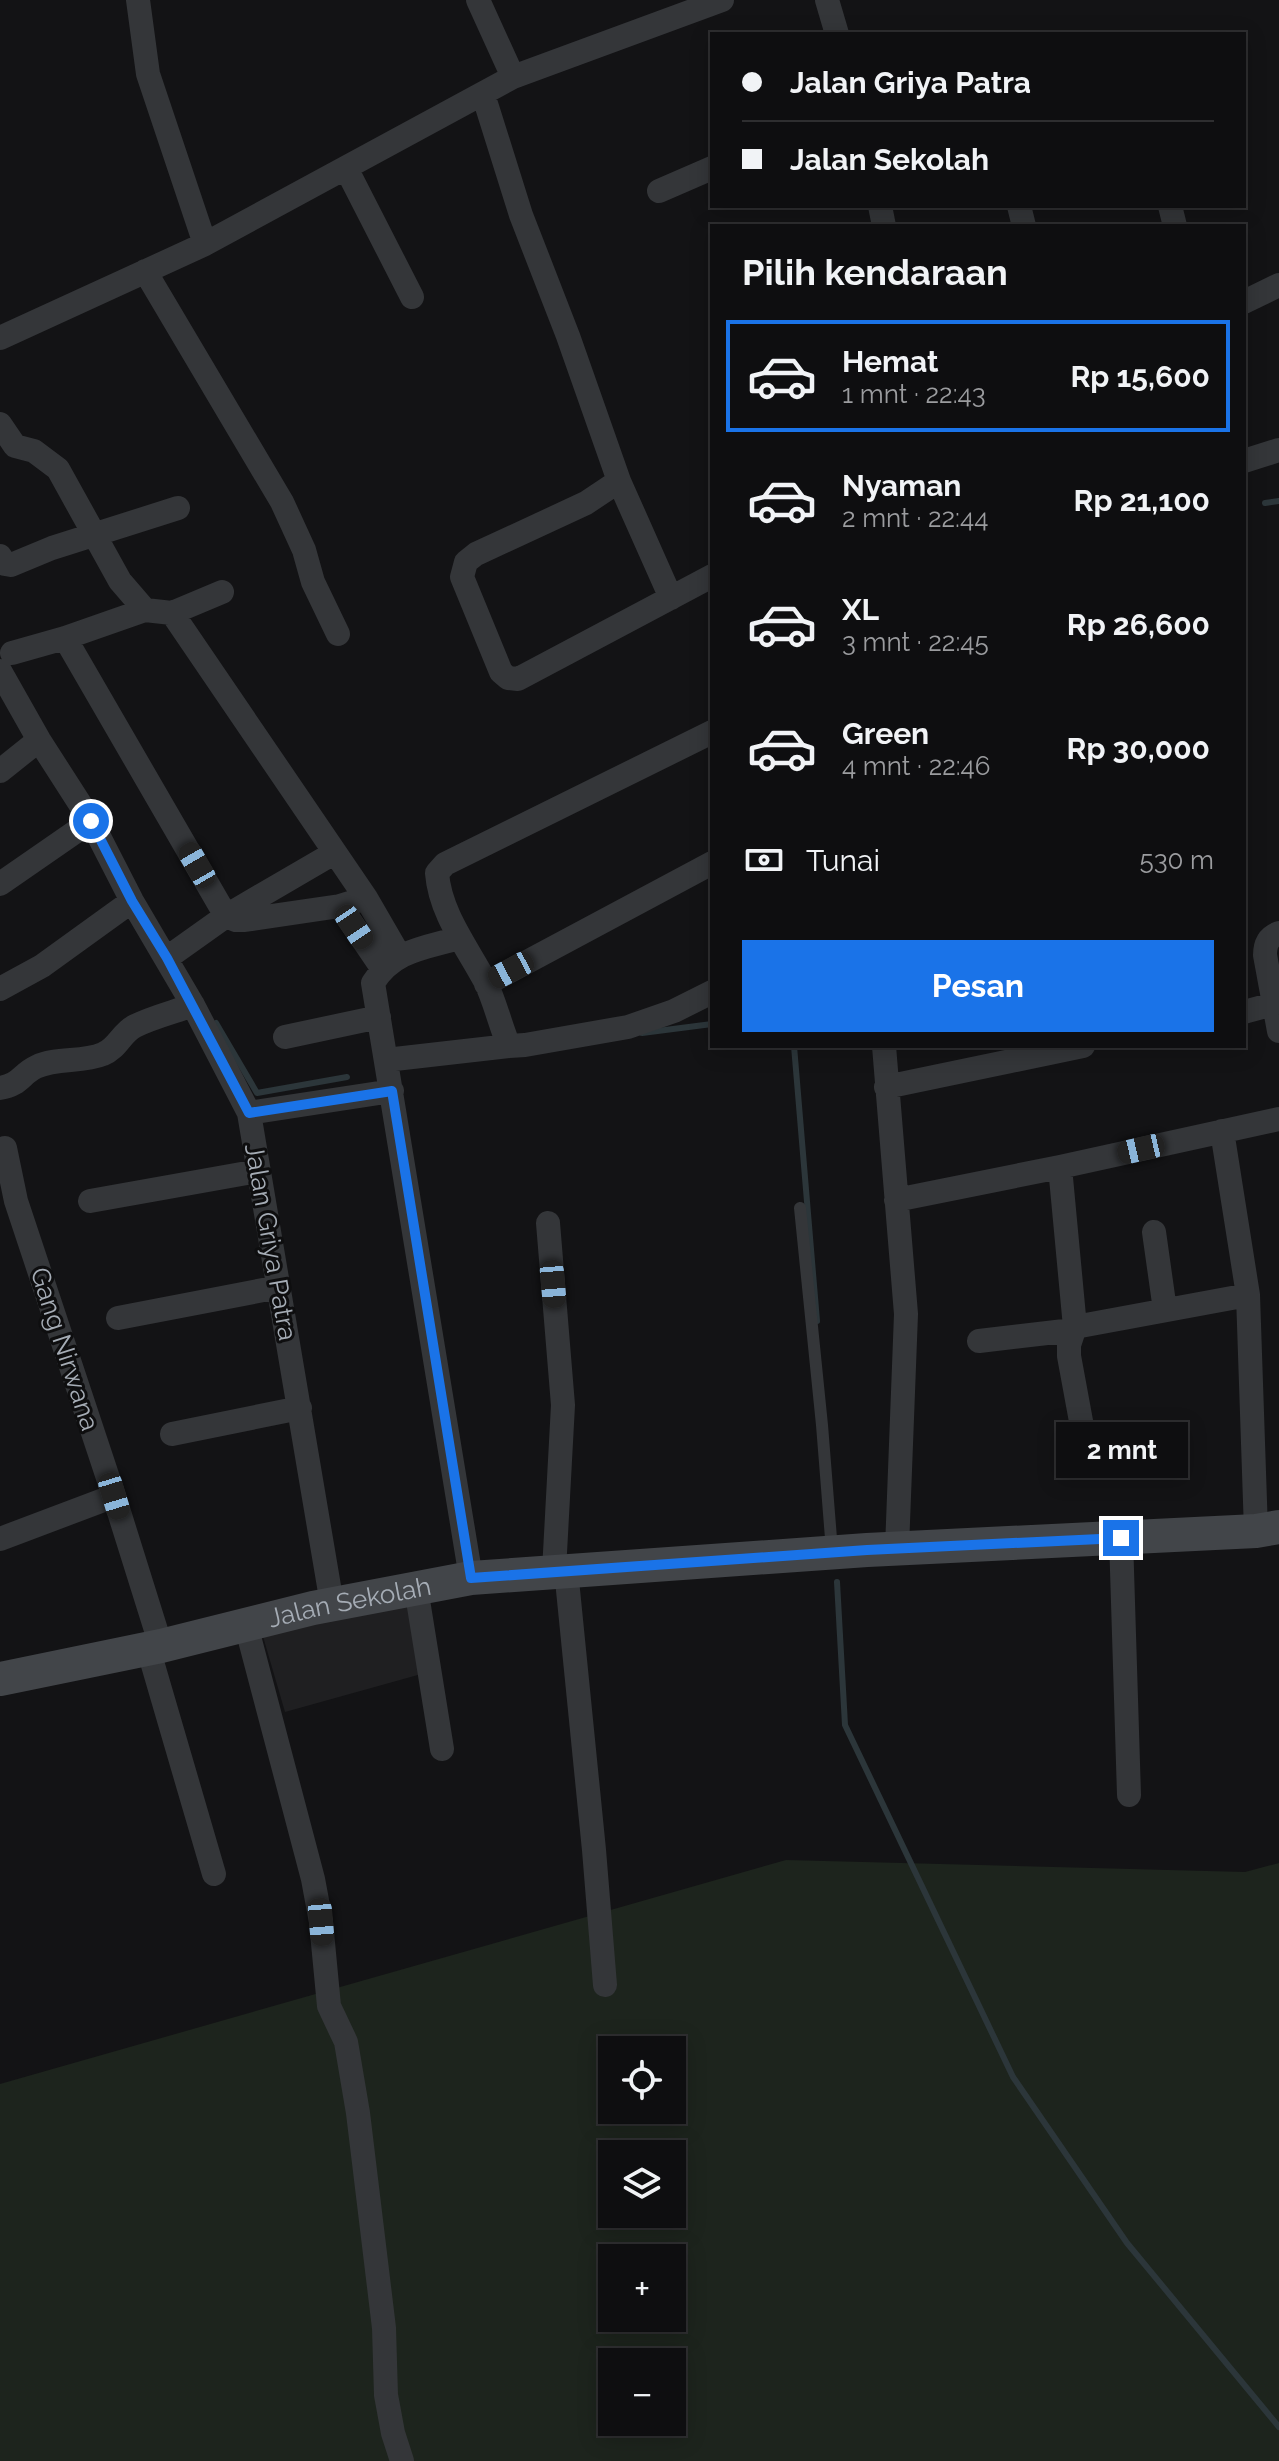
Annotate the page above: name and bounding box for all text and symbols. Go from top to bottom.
text: Jalan Griya Patra [790,65,1031,100]
text: Jalan Sekolah [790,142,989,177]
text: Pilih kendaraan [742,251,1008,293]
icon: car [746,340,818,412]
text: Hemat [842,344,939,379]
text: Rp 15,600 [1071,359,1210,394]
text: 1 mnt · 22:43 [842,379,986,409]
icon: car [746,464,818,536]
text: Nyaman [842,468,962,503]
text: Rp 21,100 [1074,483,1210,518]
text: 2 mnt · 22:44 [842,503,988,533]
icon: car [746,588,818,660]
text: XL [842,592,879,627]
text: Rp 26,600 [1067,607,1210,642]
text: 3 mnt · 22:45 [842,627,989,657]
icon: car [746,712,818,784]
text: Green [842,716,929,751]
text: Rp 30,000 [1067,731,1210,766]
text: 4 mnt · 22:46 [842,751,991,781]
route start [73,803,109,839]
car [175,838,219,892]
icon: cash [742,838,786,882]
text: Tunai [806,843,880,878]
text: 530 m [1140,845,1214,875]
car [331,900,377,954]
button: Pesan [742,940,1214,1032]
car [484,948,538,992]
car [1115,1132,1167,1166]
street label: Jalan Griya Patra [239,1141,303,1343]
car [539,1259,567,1309]
street label: Gang Nirwana [24,1264,106,1434]
callout: 2 mnt [1055,1422,1187,1478]
text: 2 mnt [1087,1435,1157,1465]
car [96,1470,132,1522]
route end [1103,1520,1139,1556]
street label: Jalan Sekolah [265,1571,433,1634]
car [307,1897,335,1947]
map controls [598,2036,686,2436]
button: locate [598,2036,686,2124]
button: layers [598,2140,686,2228]
button: + [598,2244,686,2332]
button: − [598,2348,686,2436]

